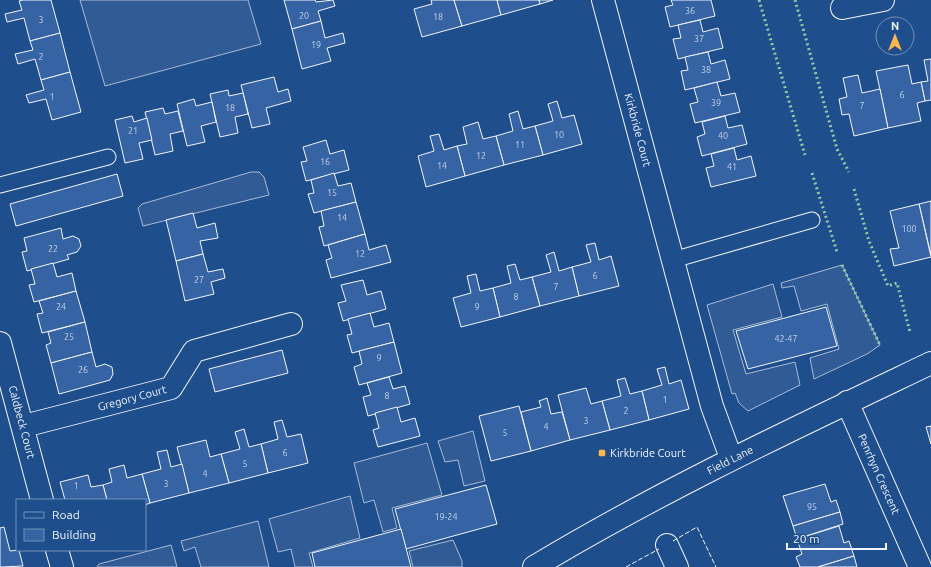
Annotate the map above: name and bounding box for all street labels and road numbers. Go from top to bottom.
street label: Kirkbride Court [622,92,654,169]
street label: Gregory Court [96,383,168,413]
street label: Caldbeck Court [6,384,38,461]
street label: Penrhyn Crescent [856,432,902,517]
street label: Field Lane [705,443,755,477]

